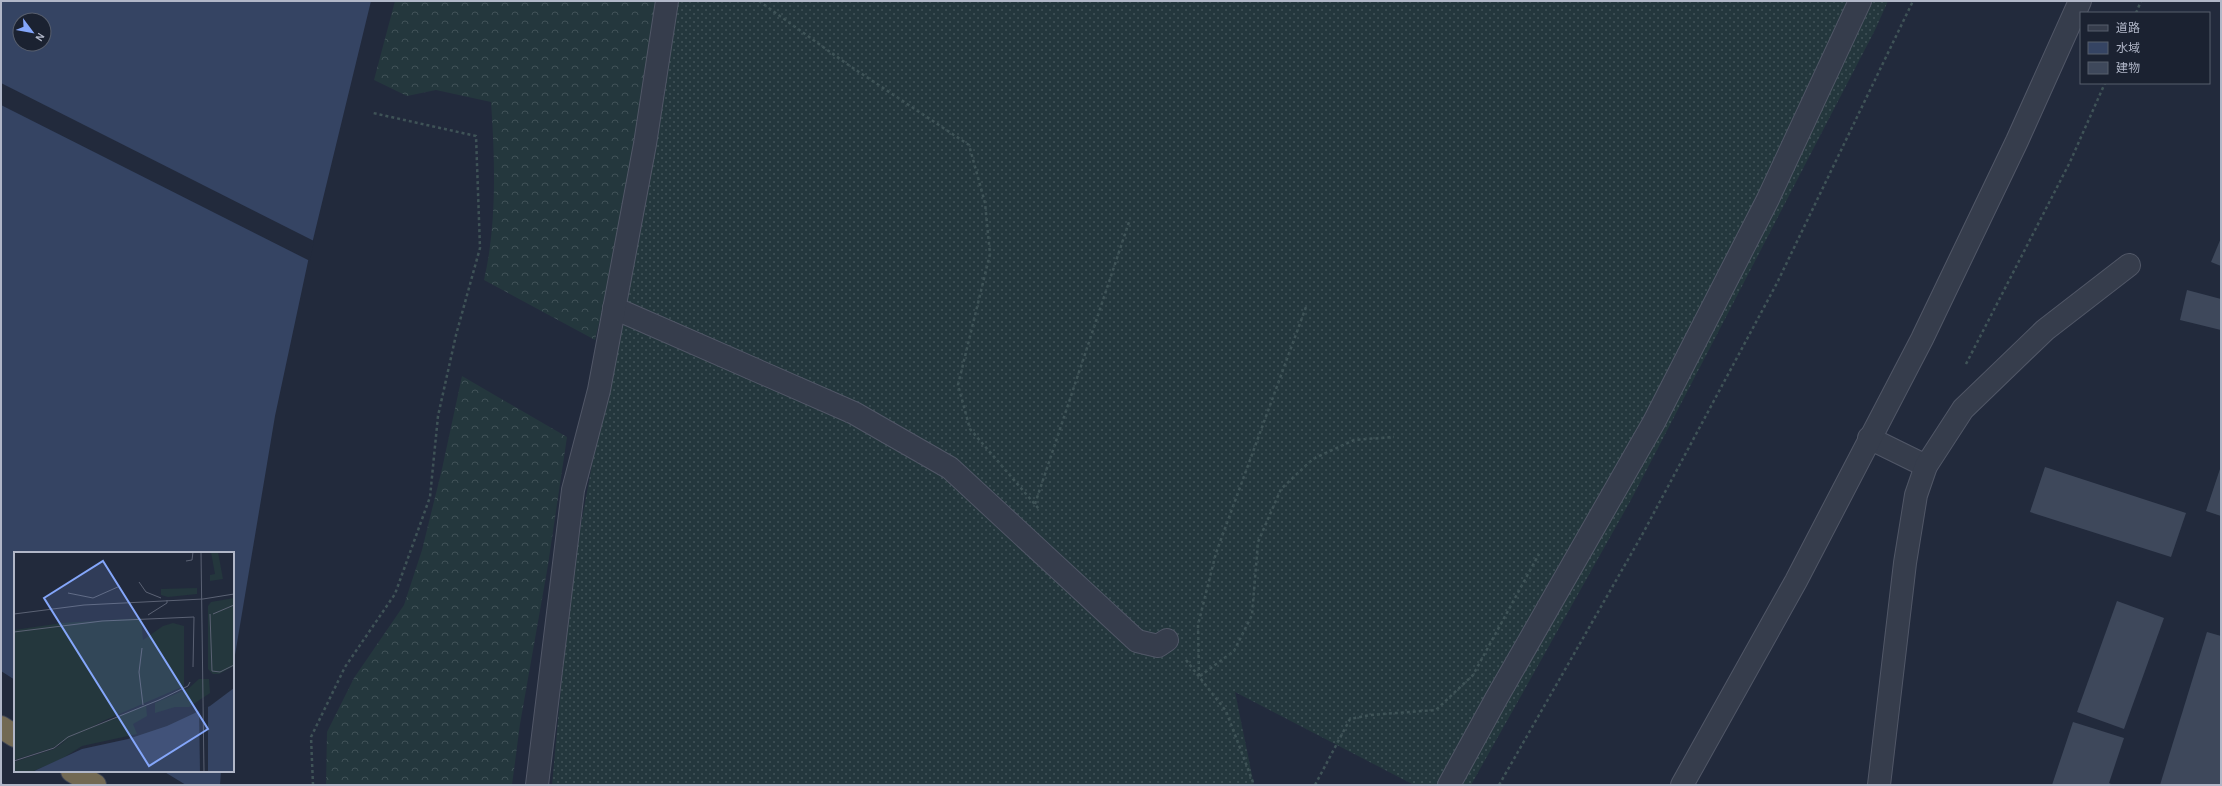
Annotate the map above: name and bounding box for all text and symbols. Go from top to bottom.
north arrow [12,12,52,52]
legend [2080,12,2210,84]
text: 道路 [2116,21,2140,34]
text: N [33,31,47,43]
text: 水域 [2116,42,2140,54]
text: 建物 [2116,61,2140,74]
inset map [14,552,234,772]

